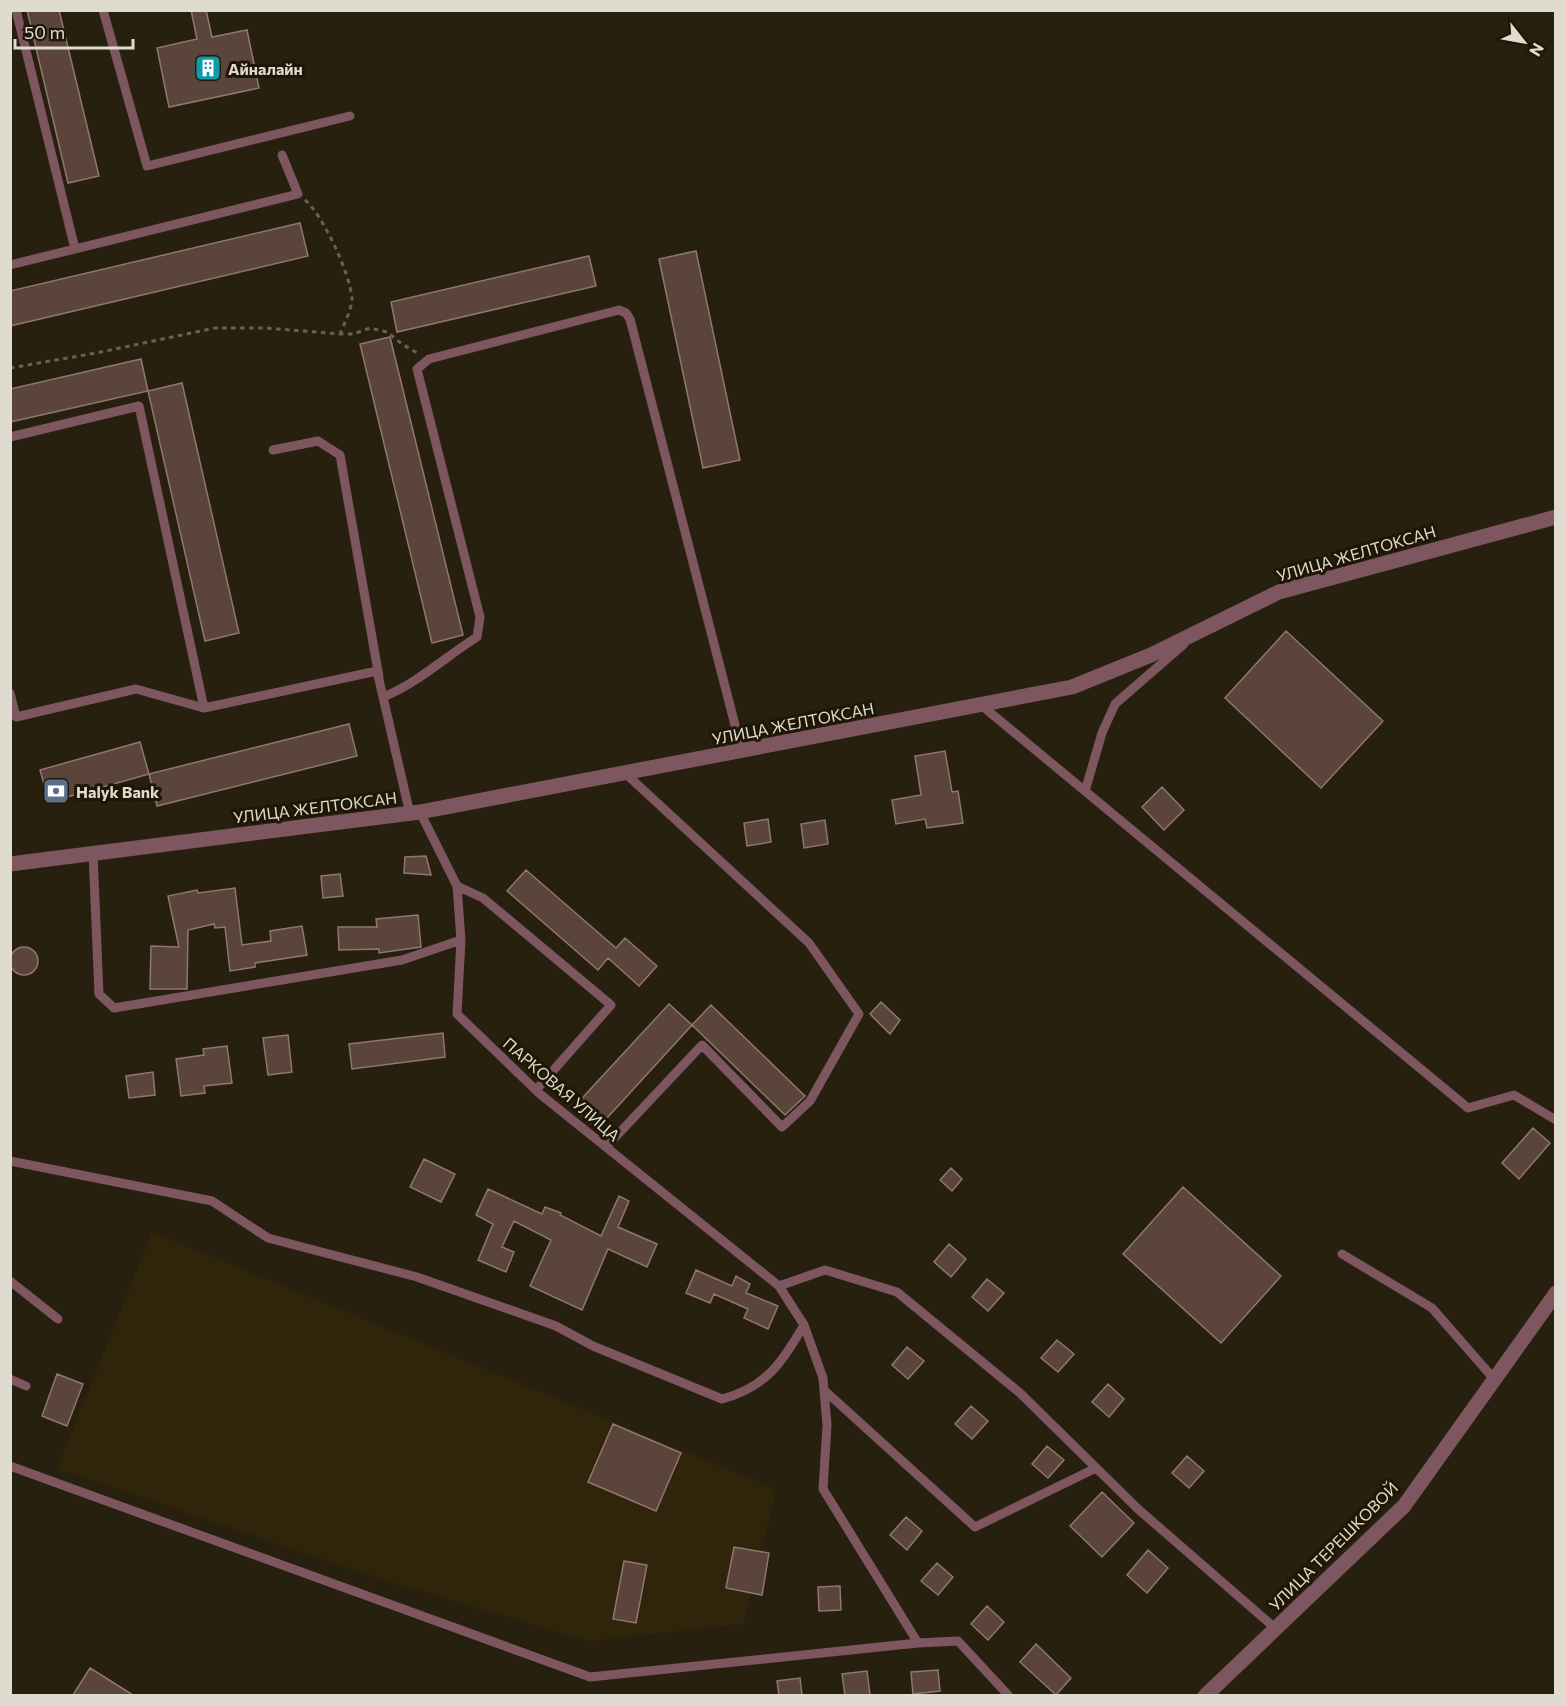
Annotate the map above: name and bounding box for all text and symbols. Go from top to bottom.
scale bar [15,12,134,50]
north arrow [1494,12,1554,72]
text: 50 m [24,21,65,43]
text: N [1526,40,1549,60]
building icon: Айналайн [193,53,223,83]
place label: Айналайн [228,59,303,78]
street label: УЛИЦА ЖЕЛТОКСАН [1274,521,1438,585]
street label: УЛИЦА ЖЕЛТОКСАН [710,698,876,748]
bank icon: Halyk Bank [41,776,71,806]
place label: Halyk Bank [76,782,160,801]
street label: УЛИЦА ЖЕЛТОКСАН [232,788,398,826]
street label: ПАРКОВАЯ УЛИЦА [500,1033,624,1145]
street label: УЛИЦА ТЕРЕШКОВОЙ [1265,1478,1401,1614]

